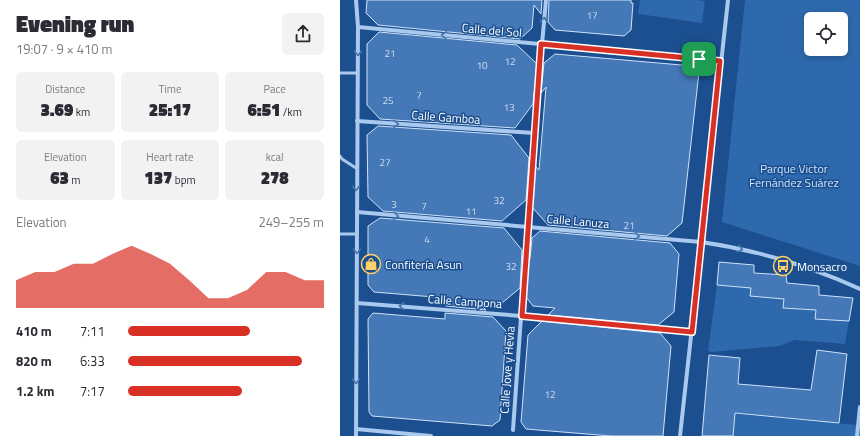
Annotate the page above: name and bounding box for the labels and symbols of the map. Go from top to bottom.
house number: 17 [586,8,598,23]
one-way arrow [539,17,548,23]
street label: Calle del Sol [461,18,523,42]
one-way arrow [441,31,447,40]
pin [682,42,716,76]
house number: 21 [384,46,396,61]
one-way arrow [354,50,362,56]
house number: 12 [504,54,516,69]
house number: 10 [476,58,488,73]
house number: 7 [416,88,422,103]
house number: 25 [382,93,394,108]
house number: 13 [503,100,515,115]
street label: Calle Gamboa [411,105,481,129]
one-way arrow [393,119,399,128]
house number: 27 [379,155,391,170]
park label: Parque Victor Fernández Suárez [749,159,839,192]
one-way arrow [352,185,360,191]
house number: 32 [493,193,505,208]
house number: 3 [391,197,397,212]
house number: 7 [421,199,427,214]
house number: 11 [465,204,477,219]
street label: Calle Lanuza [546,209,610,233]
one-way arrow [393,211,399,220]
house number: 21 [623,218,635,233]
one-way arrow [634,231,640,240]
house number: 4 [424,232,430,247]
one-way arrow [736,244,743,253]
one-way arrow [353,248,361,254]
shop icon: Confitería Asun [360,253,382,275]
place label: Confitería Asun [385,255,462,274]
bus stop icon: Monsacro [772,255,794,277]
place label: Monsacro [797,257,847,276]
house number: 32 [505,259,517,274]
street label: Calle Campona [427,289,503,313]
one-way arrow [399,302,405,311]
street label: Calle Jove y Hevia [494,326,520,414]
one-way arrow [352,378,360,384]
house number: 12 [544,387,556,402]

